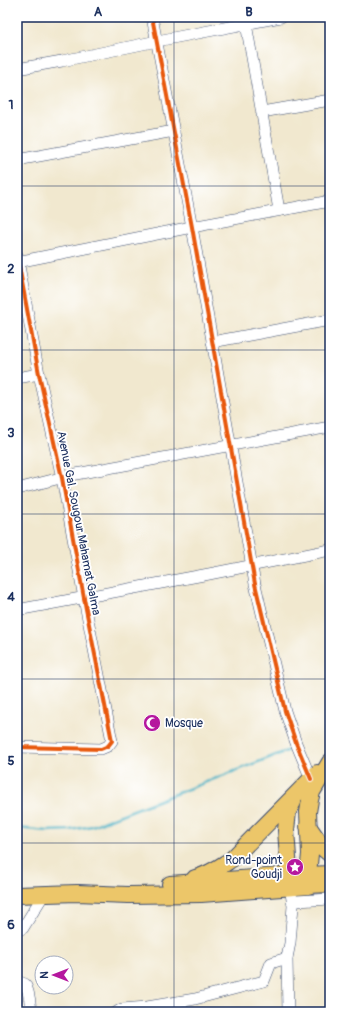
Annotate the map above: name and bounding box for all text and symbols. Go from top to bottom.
text: A [94,4,103,20]
text: B [245,4,253,20]
text: 1 [8,97,14,113]
text: 2 [7,261,15,277]
text: 3 [7,425,15,441]
street label: Avenue Gal. Sougour Mahamat Galma [53,430,104,617]
text: 4 [7,589,15,605]
mosque icon: Mosque [142,713,162,733]
place label: Mosque [165,716,203,731]
text: 5 [7,753,15,769]
place label: Rond-point Goudji [225,853,282,882]
place icon: Rond-point Goudji [285,857,305,877]
text: 6 [7,917,15,933]
north arrow [34,955,74,995]
text: N [38,971,51,979]

